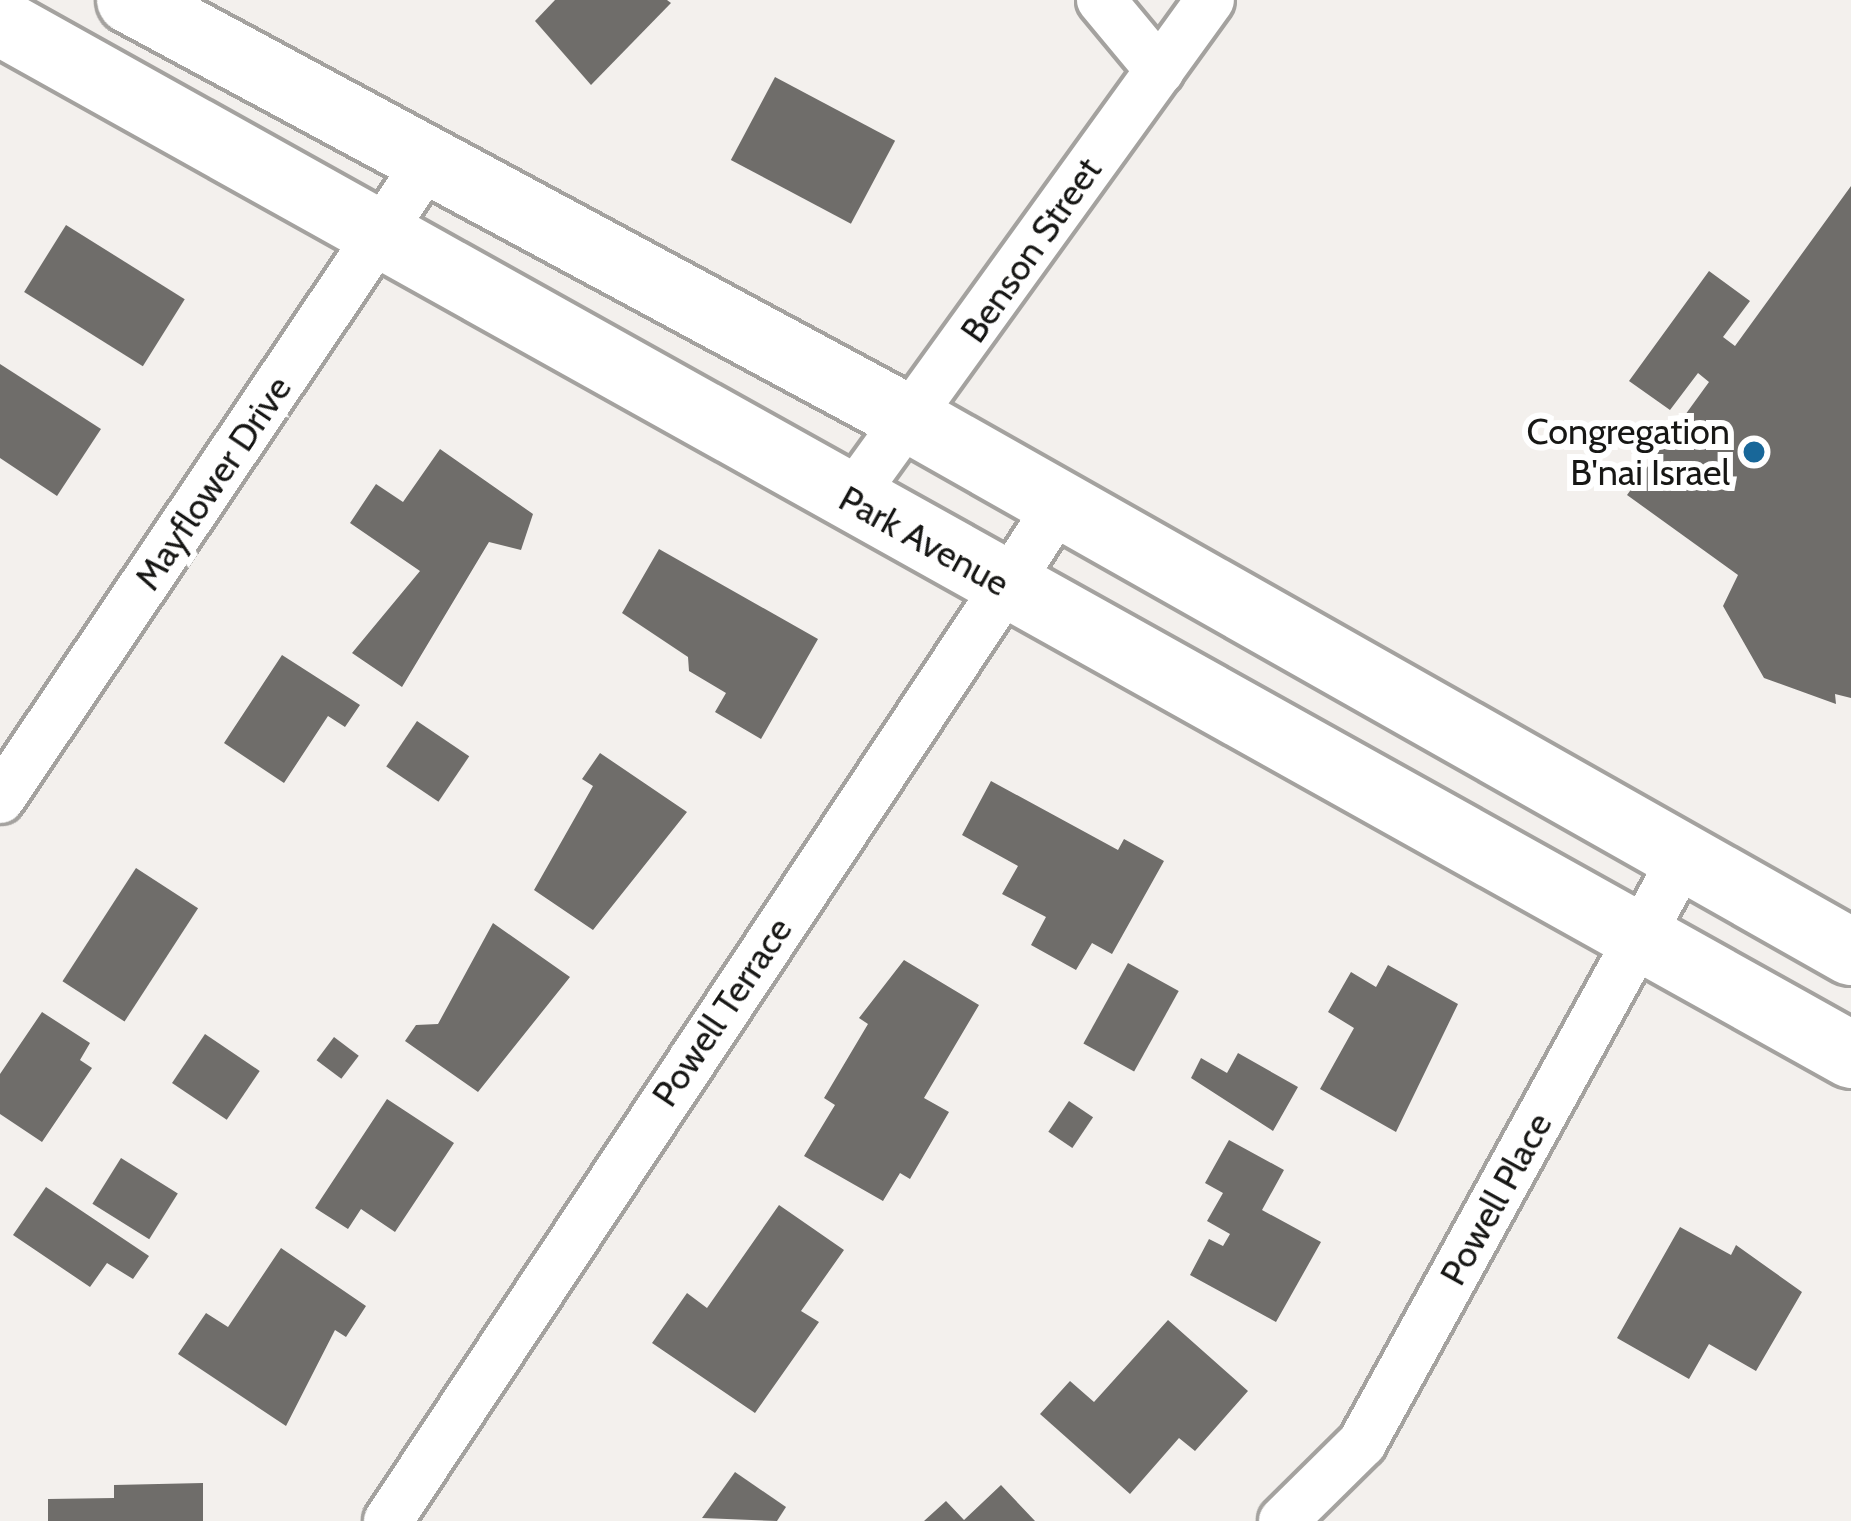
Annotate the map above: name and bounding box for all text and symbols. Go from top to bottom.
street label: Benson Street [952,149,1110,351]
street label: Mayflower Drive [126,368,300,598]
place label: Congregation B'nai Israel [1527,409,1730,494]
marker: Congregation B'nai Israel [1741,439,1767,465]
street label: Park Avenue [832,477,1016,605]
street label: Powell Terrace [643,909,801,1115]
street label: Powell Place [1431,1105,1561,1293]

